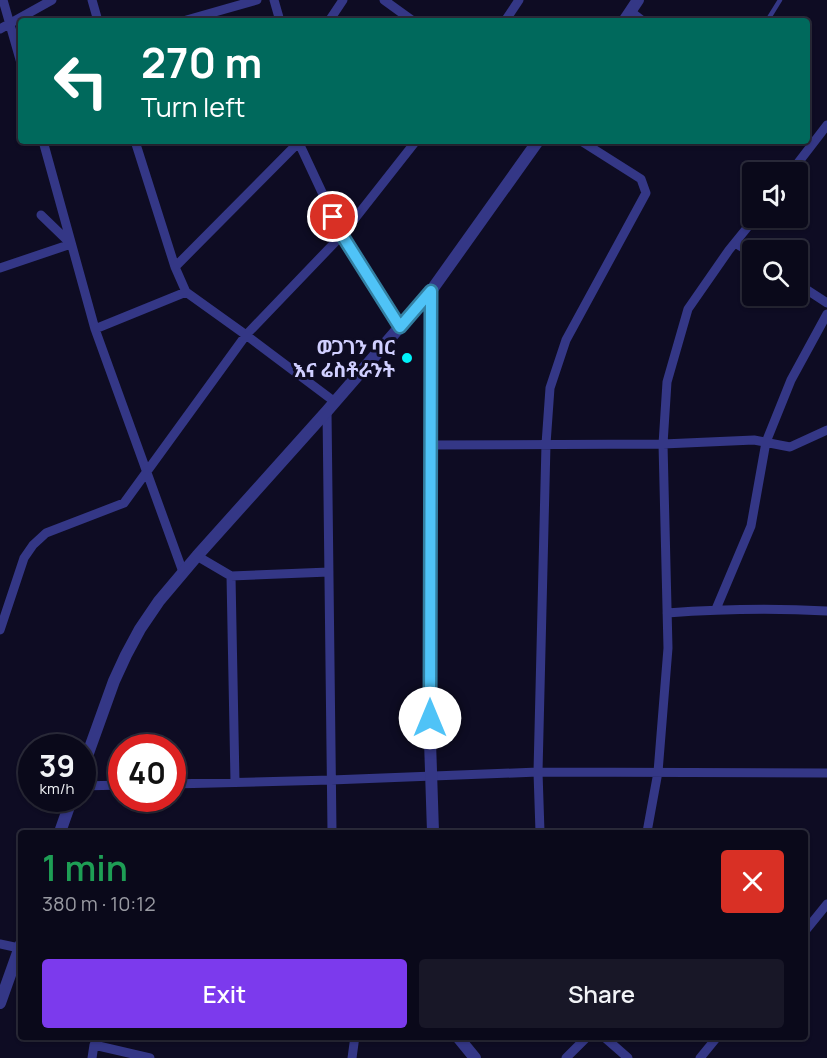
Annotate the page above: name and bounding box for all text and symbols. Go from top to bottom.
text: 270 m [141,33,262,91]
icon: left [42,42,120,120]
text: Turn left [141,88,245,125]
map controls [742,162,808,306]
button: sound [742,162,808,228]
pin [307,191,358,242]
icon: arrive [316,200,349,233]
button: search [742,240,808,306]
place label: ወጋገን ባር እና ሬስቶራንት [293,333,396,383]
marker: ወጋገን ባር እና ሬስቶራንት [400,351,414,365]
position arrow [398,686,462,750]
speed limit sign: 40 [108,734,186,812]
text: 39 [39,745,75,786]
text: km/h [40,778,74,799]
text: 1 min [42,843,128,892]
button: close [721,850,784,913]
text: 380 m · 10:12 [42,890,156,917]
button: Exit [42,959,407,1028]
button: Share [419,959,784,1028]

